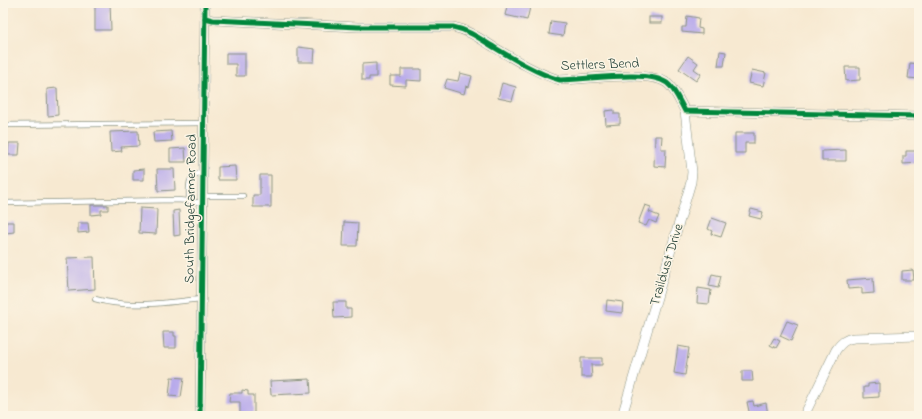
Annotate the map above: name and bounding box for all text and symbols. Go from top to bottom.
street label: Settlers Bend [560,53,640,77]
street label: South Bridgefarmer Road [179,134,204,284]
street label: Traildust Drive [645,221,690,309]

